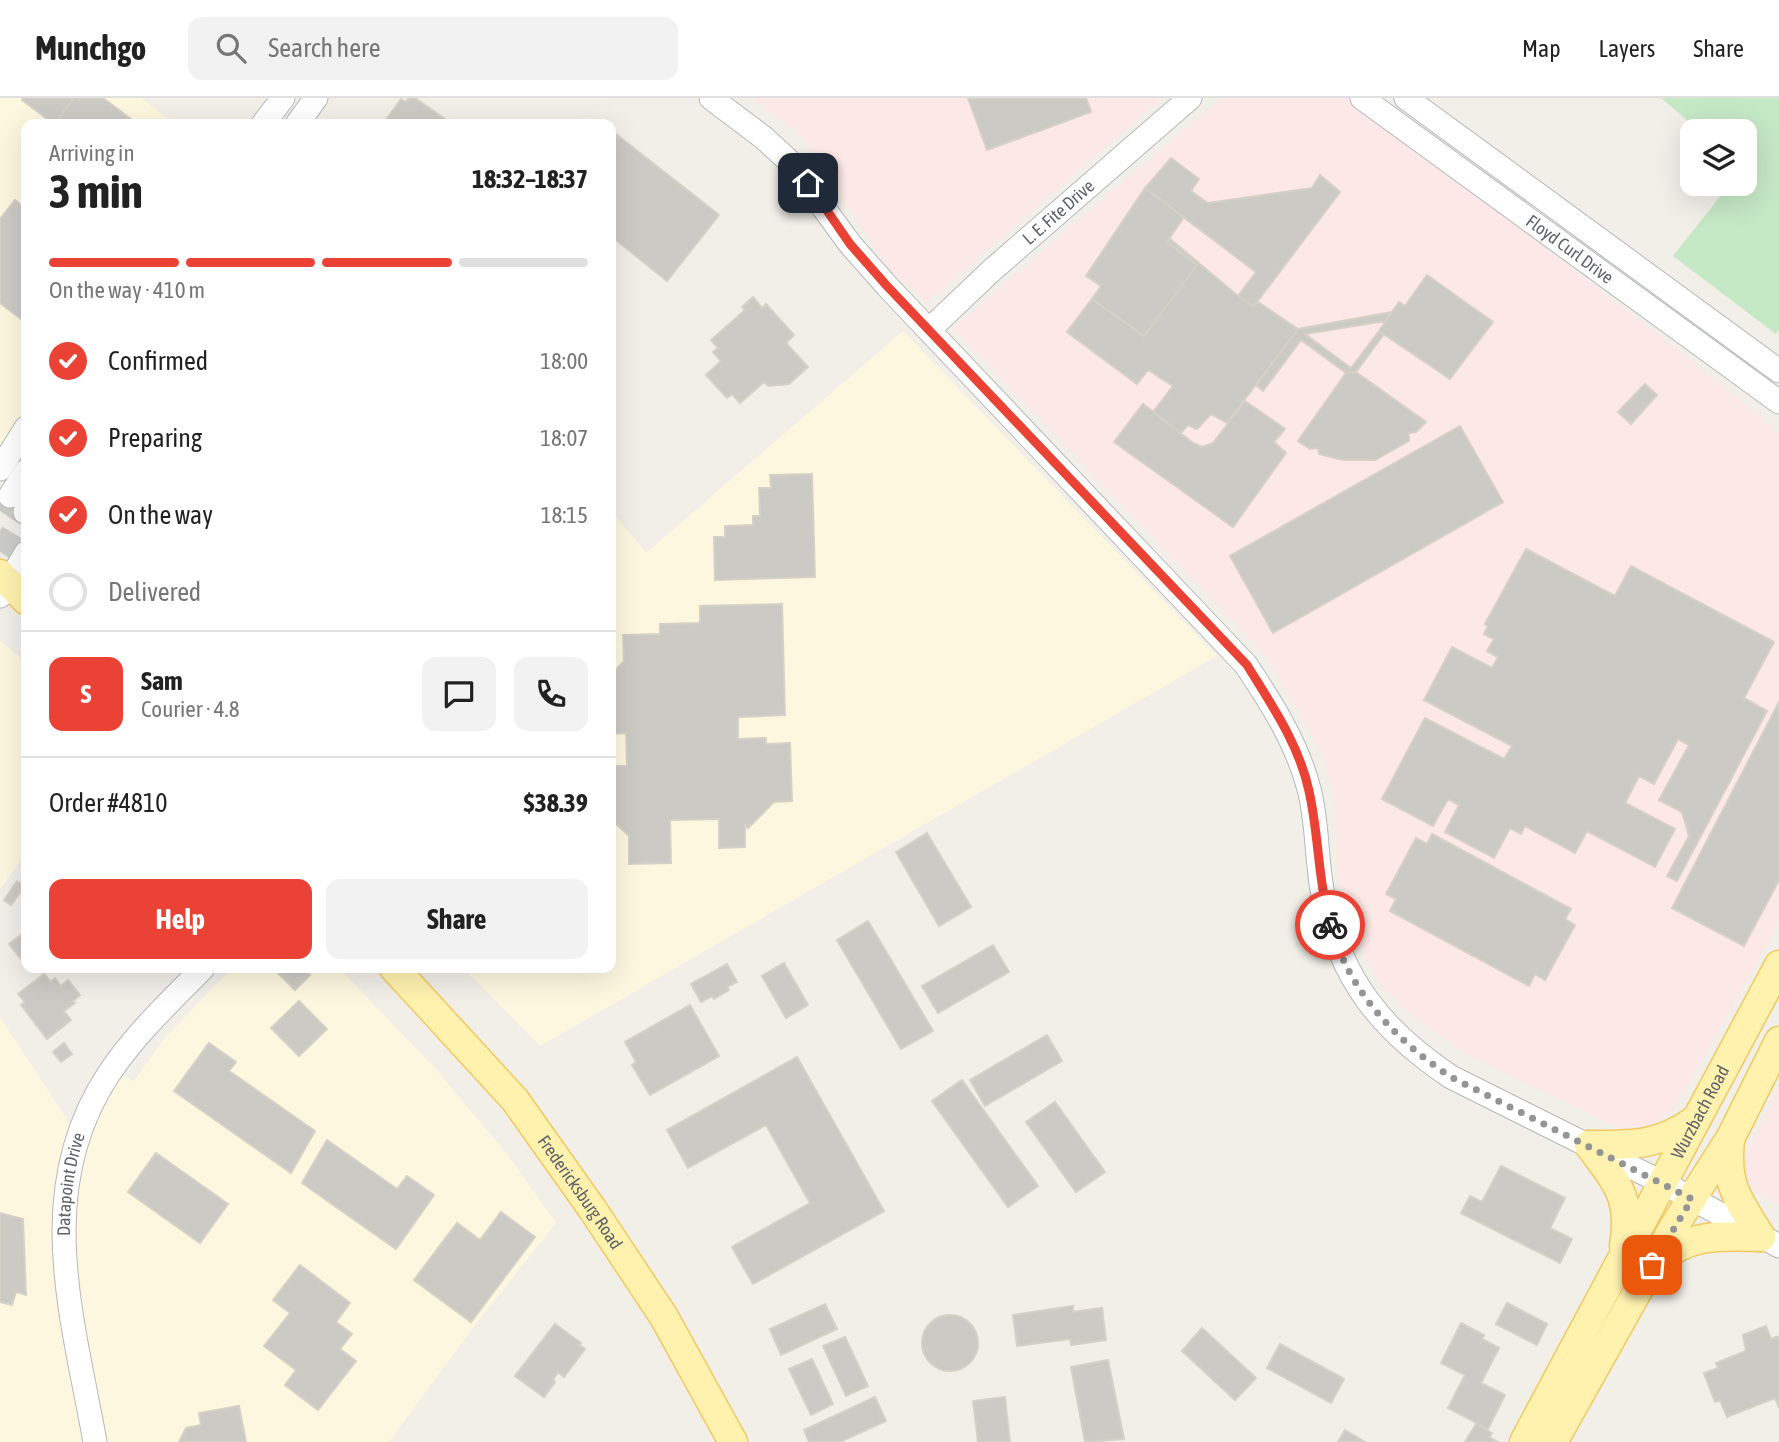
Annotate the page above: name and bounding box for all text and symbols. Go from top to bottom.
search box [188,17,678,80]
text: Munchgo [35,29,146,67]
icon: search [212,29,250,67]
text: Search here [268,33,380,63]
text: Map [1522,35,1561,62]
text: Layers [1599,35,1655,62]
text: Share [1693,35,1744,62]
map controls [1680,119,1757,196]
button: layers [1680,119,1757,196]
text: Arriving in [49,140,135,166]
pin [778,153,838,213]
text: 18:32–18:37 [472,164,588,194]
icon: home [789,164,827,202]
text: 3 min [49,165,143,218]
street label: L. E. Fite Drive [1018,175,1098,249]
street label: Floyd Curl Drive [1522,210,1618,288]
text: On the way · 410 m [49,277,205,303]
icon: check [49,342,87,380]
text: Confirmed [108,346,208,376]
text: 18:00 [540,348,588,374]
icon: check [49,419,87,457]
text: Preparing [108,423,202,453]
text: 18:07 [540,425,588,451]
icon: check [49,496,87,534]
text: On the way [108,500,213,530]
text: 18:15 [541,502,588,528]
text: Delivered [108,577,201,607]
button: chat [422,657,496,731]
button: phone [514,657,588,731]
text: Sam [141,666,183,696]
text: S [81,679,91,709]
text: Courier · 4.8 [141,696,240,722]
text: Order #4810 [49,788,168,818]
text: $38.39 [524,788,588,818]
button: Help [49,879,312,959]
button: Share [326,879,588,959]
courier [1295,890,1365,960]
icon: bike [1311,906,1349,944]
street label: Wurzbach Road [1666,1062,1733,1162]
street label: Datapoint Drive [53,1130,89,1236]
street label: Fredericksburg Road [533,1131,627,1253]
pin [1622,1235,1682,1295]
icon: bag [1633,1246,1671,1284]

